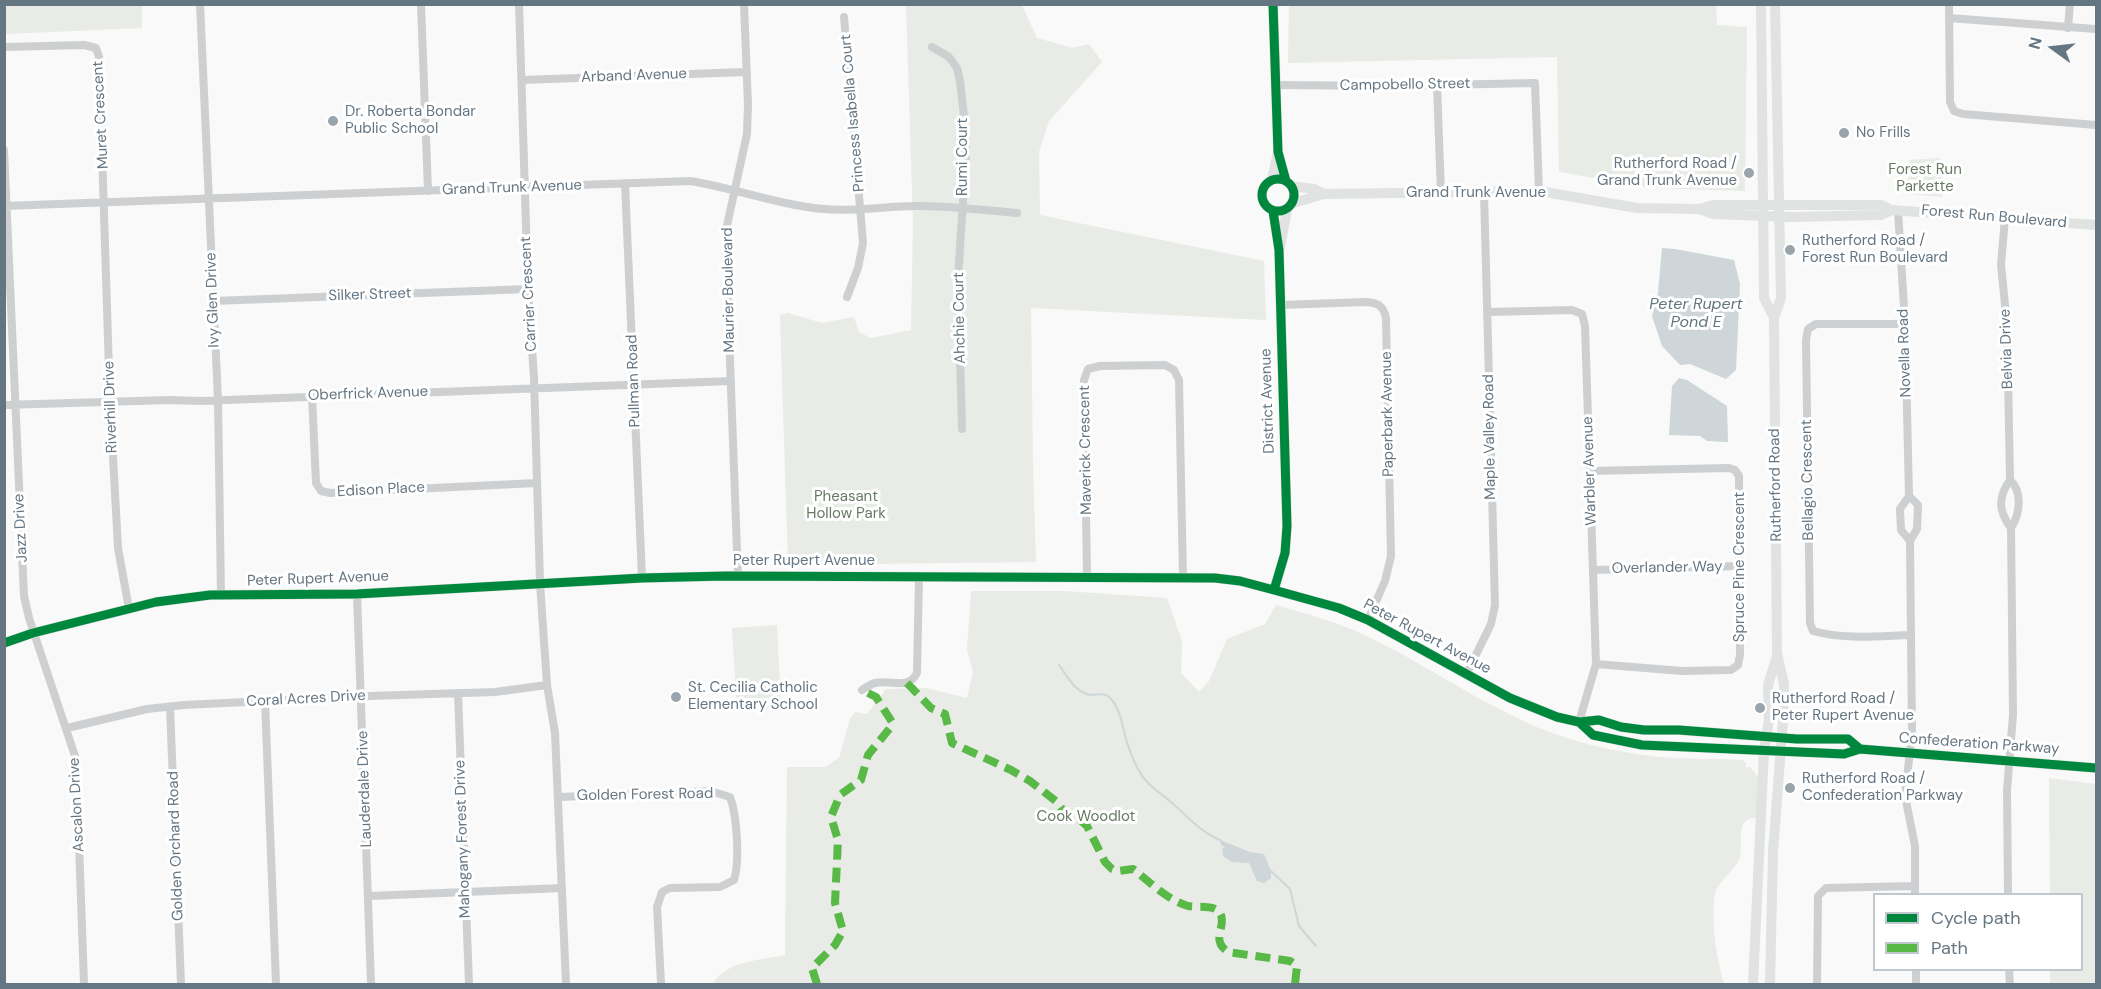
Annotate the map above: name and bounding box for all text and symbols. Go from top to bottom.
north arrow [2023,18,2083,78]
street label: Princess Isabella Court [837,33,869,193]
text: N [2023,35,2047,52]
street label: Muret Crescent [89,60,113,170]
street label: Arband Avenue [581,65,687,87]
street label: Campobello Street [1340,75,1470,95]
place label: Dr. Roberta Bondar Public School [345,103,476,138]
marker: Dr. Roberta Bondar Public School [326,114,340,128]
street label: Rumi Court [954,118,972,196]
place label: No Frills [1856,124,1911,142]
marker: No Frills [1837,126,1851,140]
place label: Rutherford Road / Grand Trunk Avenue [1597,155,1737,190]
park label: Forest Run Parkette [1888,161,1962,196]
marker: Rutherford Road / Grand Trunk Avenue [1742,166,1756,180]
street label: Grand Trunk Avenue [442,177,582,199]
street label: Grand Trunk Avenue [1406,184,1546,202]
street label: Forest Run Boulevard [1920,202,2068,232]
street label: Maurier Boulevard [719,227,739,353]
place label: Rutherford Road / Forest Run Boulevard [1802,232,1948,267]
street label: Carrier Crescent [517,236,541,352]
marker: Rutherford Road / Forest Run Boulevard [1783,243,1797,257]
street label: Ivy Glen Drive [202,252,224,348]
street label: Ahchie Court [950,272,970,364]
street label: Silker Street [328,285,412,305]
water label: Peter Rupert Pond E [1649,295,1743,333]
street label: Novella Road [1894,308,1916,398]
street label: Belvia Drive [1997,309,2017,389]
street label: Pullman Road [623,334,645,428]
street label: District Avenue [1257,348,1279,454]
street label: Paperbark Avenue [1378,351,1398,477]
street label: Riverhill Drive [100,360,122,454]
street label: Maple Valley Road [1480,374,1500,500]
street label: Oberfrick Avenue [308,383,428,405]
street label: Maverick Crescent [1076,385,1096,515]
street label: Warbler Avenue [1579,416,1601,526]
street label: Bellagio Crescent [1798,419,1818,541]
street label: Rutherford Road [1766,428,1786,542]
street label: Edison Place [337,479,425,501]
park label: Pheasant Hollow Park [806,488,886,523]
street label: Spruce Pine Crescent [1731,492,1749,642]
street label: Jazz Drive [10,493,32,563]
street label: Peter Rupert Avenue [733,552,875,570]
street label: Overlander Way [1611,558,1723,578]
street label: Peter Rupert Avenue [247,568,389,590]
street label: Peter Rupert Avenue [1360,596,1494,678]
place label: St. Cecilia Catholic Elementary School [688,679,818,714]
street label: Coral Acres Drive [246,687,366,711]
marker: St. Cecilia Catholic Elementary School [669,690,683,704]
place label: Rutherford Road / Peter Rupert Avenue [1772,690,1914,725]
marker: Rutherford Road / Peter Rupert Avenue [1753,701,1767,715]
street label: Confederation Parkway [1898,729,2060,759]
street label: Lauderdale Drive [354,730,376,848]
street label: Ascalon Drive [66,757,88,853]
street label: Mahogany Forest Drive [451,760,475,918]
place label: Rutherford Road / Confederation Parkway [1802,770,1963,805]
street label: Golden Orchard Road [164,771,188,921]
marker: Rutherford Road / Confederation Parkway [1783,781,1797,795]
street label: Golden Forest Road [577,785,713,805]
park label: Cook Woodlot [1037,808,1135,826]
legend [1873,893,2083,971]
text: Cycle path [1931,906,2021,930]
text: Path [1931,936,1968,960]

